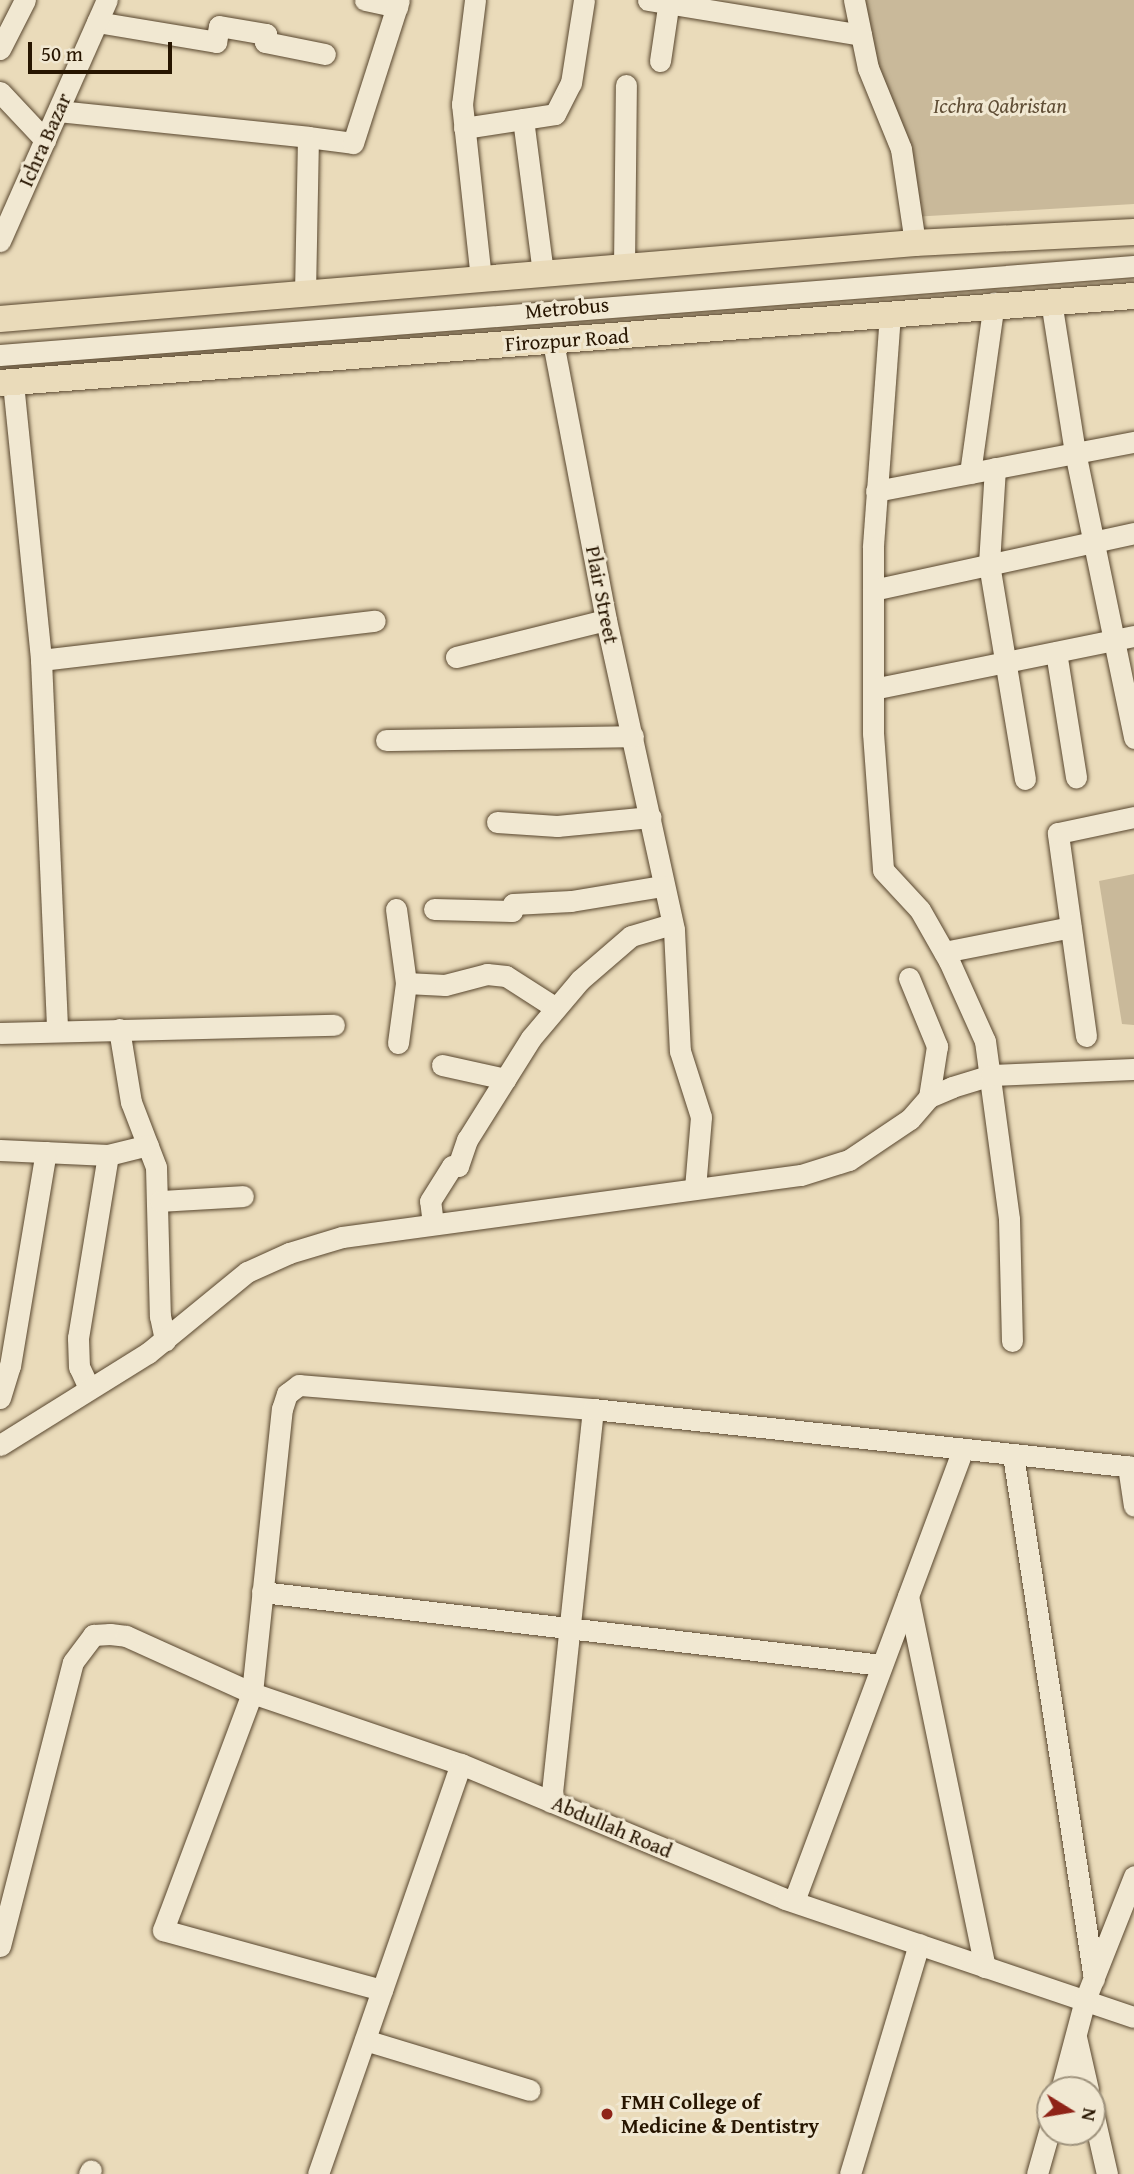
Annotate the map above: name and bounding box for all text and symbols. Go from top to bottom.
scale bar [32,28,175,72]
text: 50 m [41,38,83,69]
street label: Ichra Bazar [13,89,77,191]
park label: Icchra Qabristan [933,93,1067,119]
street label: Metrobus [524,292,610,324]
street label: Firozpur Road [504,323,630,357]
street label: Plair Street [580,544,624,646]
street label: Abdullah Road [548,1790,676,1864]
north arrow [1036,2076,1106,2146]
place label: FMH College of Medicine & Dentistry [621,2089,819,2139]
marker: FMH College of Medicine & Dentistry [599,2106,615,2122]
text: N [1075,2106,1105,2124]

